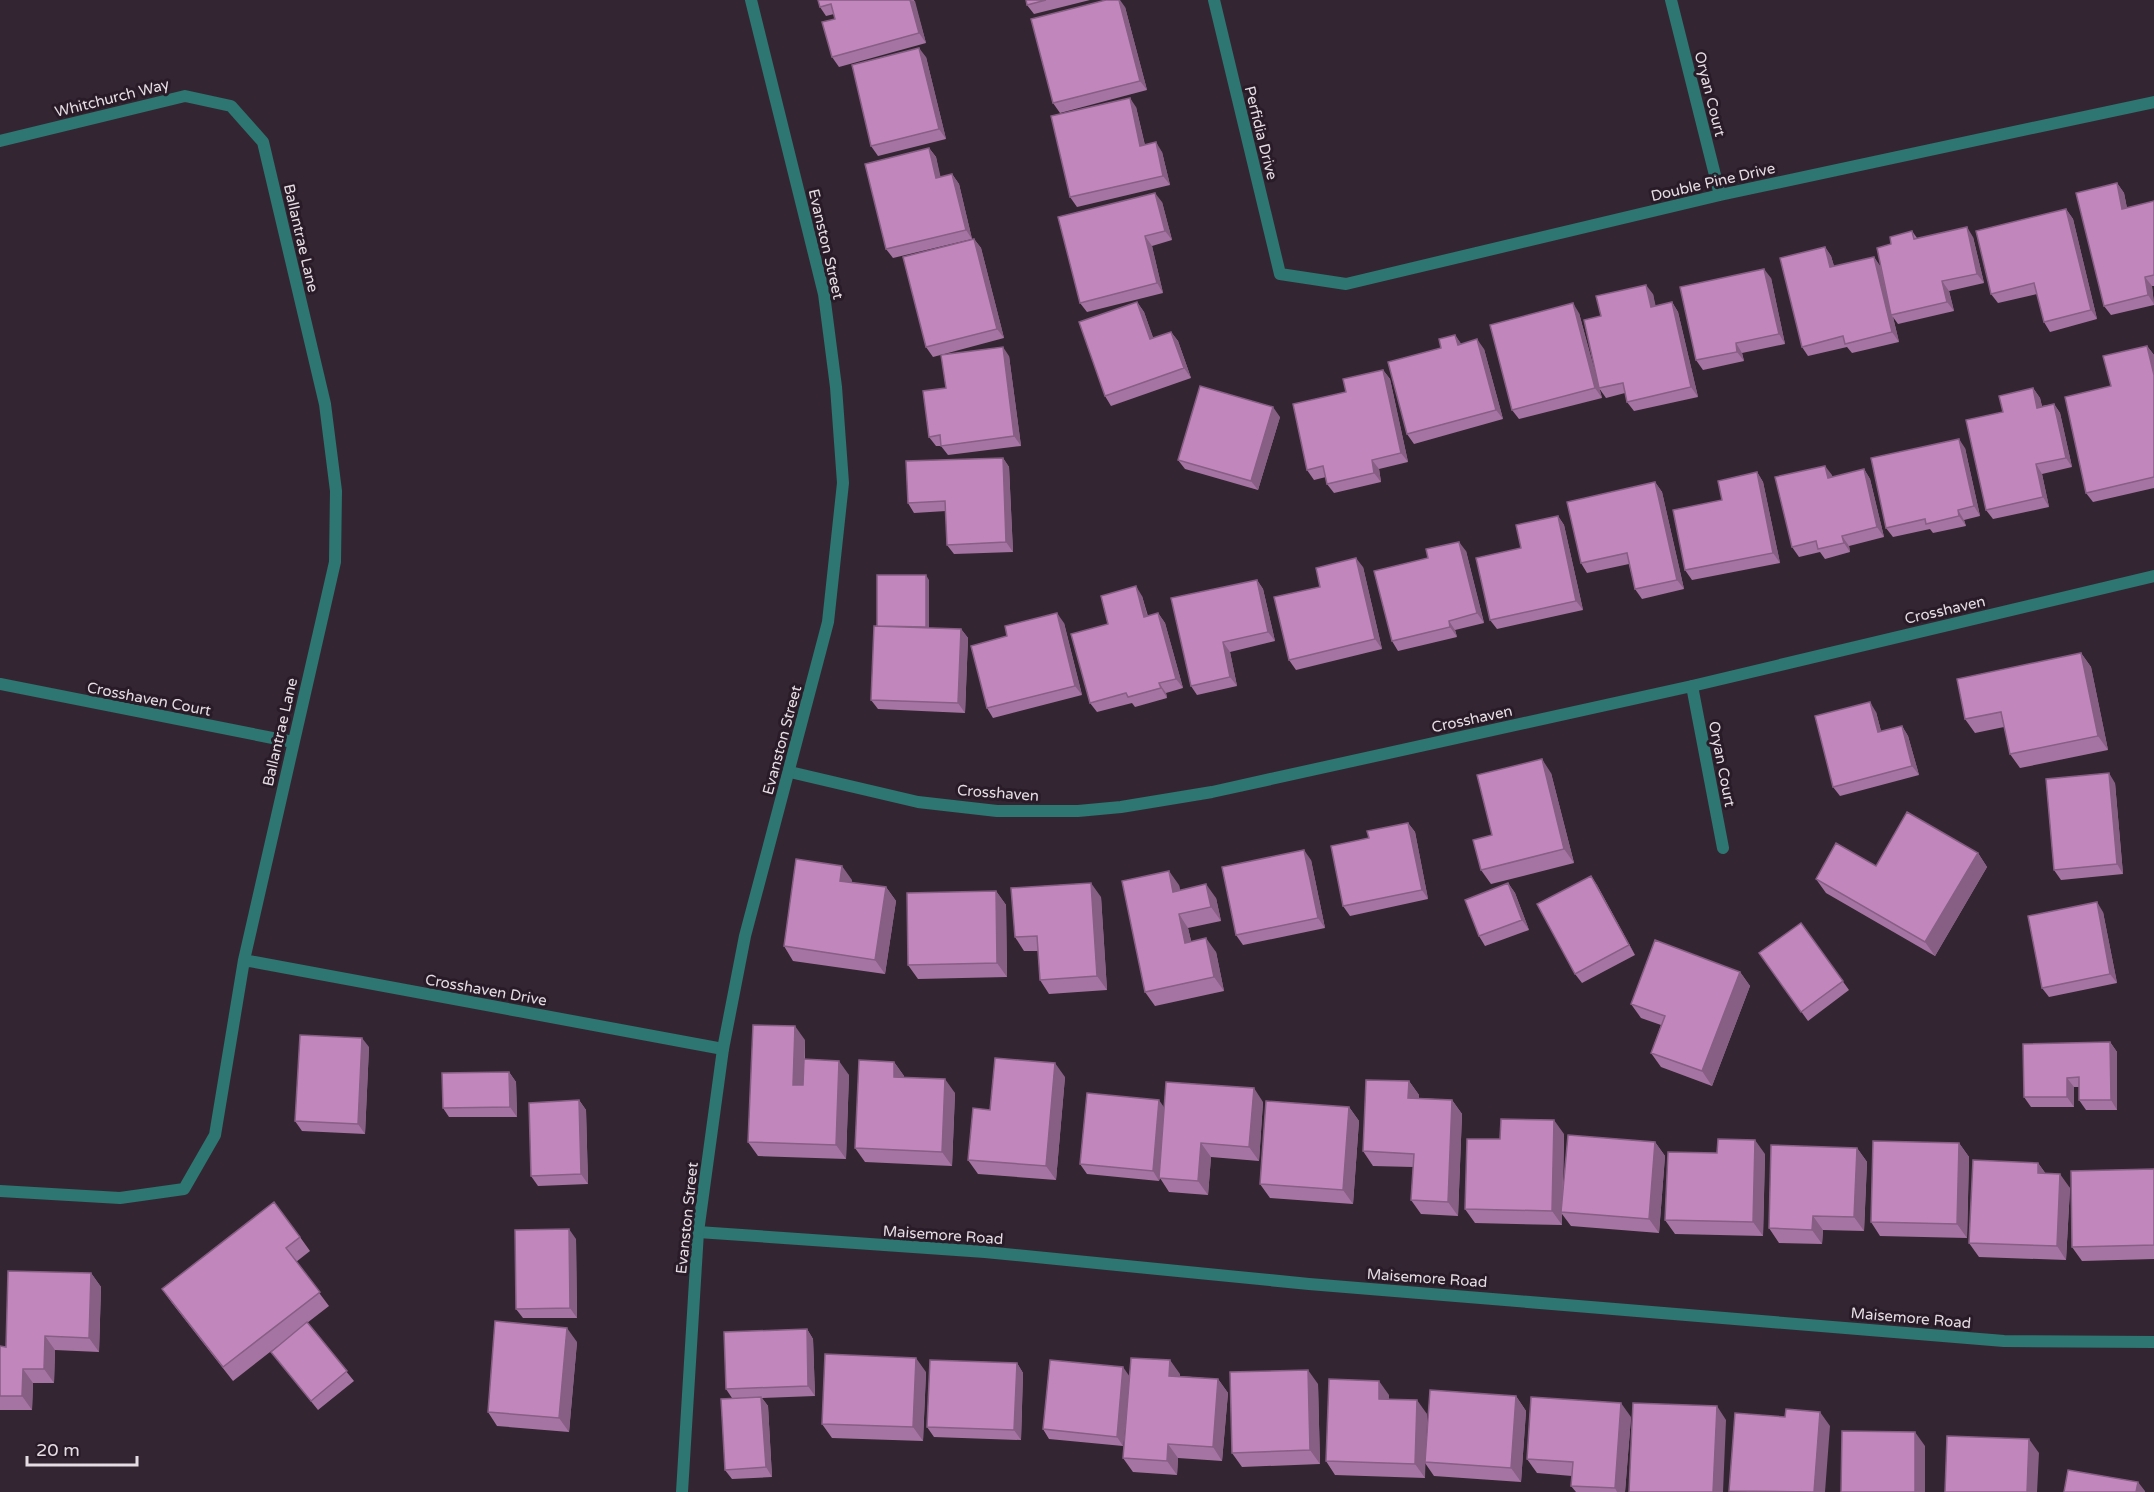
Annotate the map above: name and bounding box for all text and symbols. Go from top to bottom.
street label: Oryan Court [1691,50,1729,139]
street label: Whitchurch Way [53,75,171,121]
street label: Perfidia Drive [1241,84,1281,182]
street label: Double Pine Drive [1649,159,1777,205]
street label: Ballantrae Lane [280,182,322,294]
street label: Evanston Street [805,187,847,301]
street label: Crosshaven [1903,592,1987,628]
street label: Ballantrae Lane [259,676,301,788]
street label: Crosshaven Court [85,678,213,720]
street label: Evanston Street [759,683,805,797]
street label: Crosshaven [1430,702,1514,736]
street label: Oryan Court [1705,720,1739,809]
street label: Crosshaven [956,781,1040,805]
street label: Crosshaven Drive [424,970,548,1010]
street label: Evanston Street [672,1161,702,1275]
street label: Maisemore Road [882,1222,1004,1248]
street label: Maisemore Road [1366,1265,1488,1291]
street label: Maisemore Road [1850,1304,1972,1332]
scale bar [27,1429,136,1467]
text: 20 m [36,1439,80,1461]

